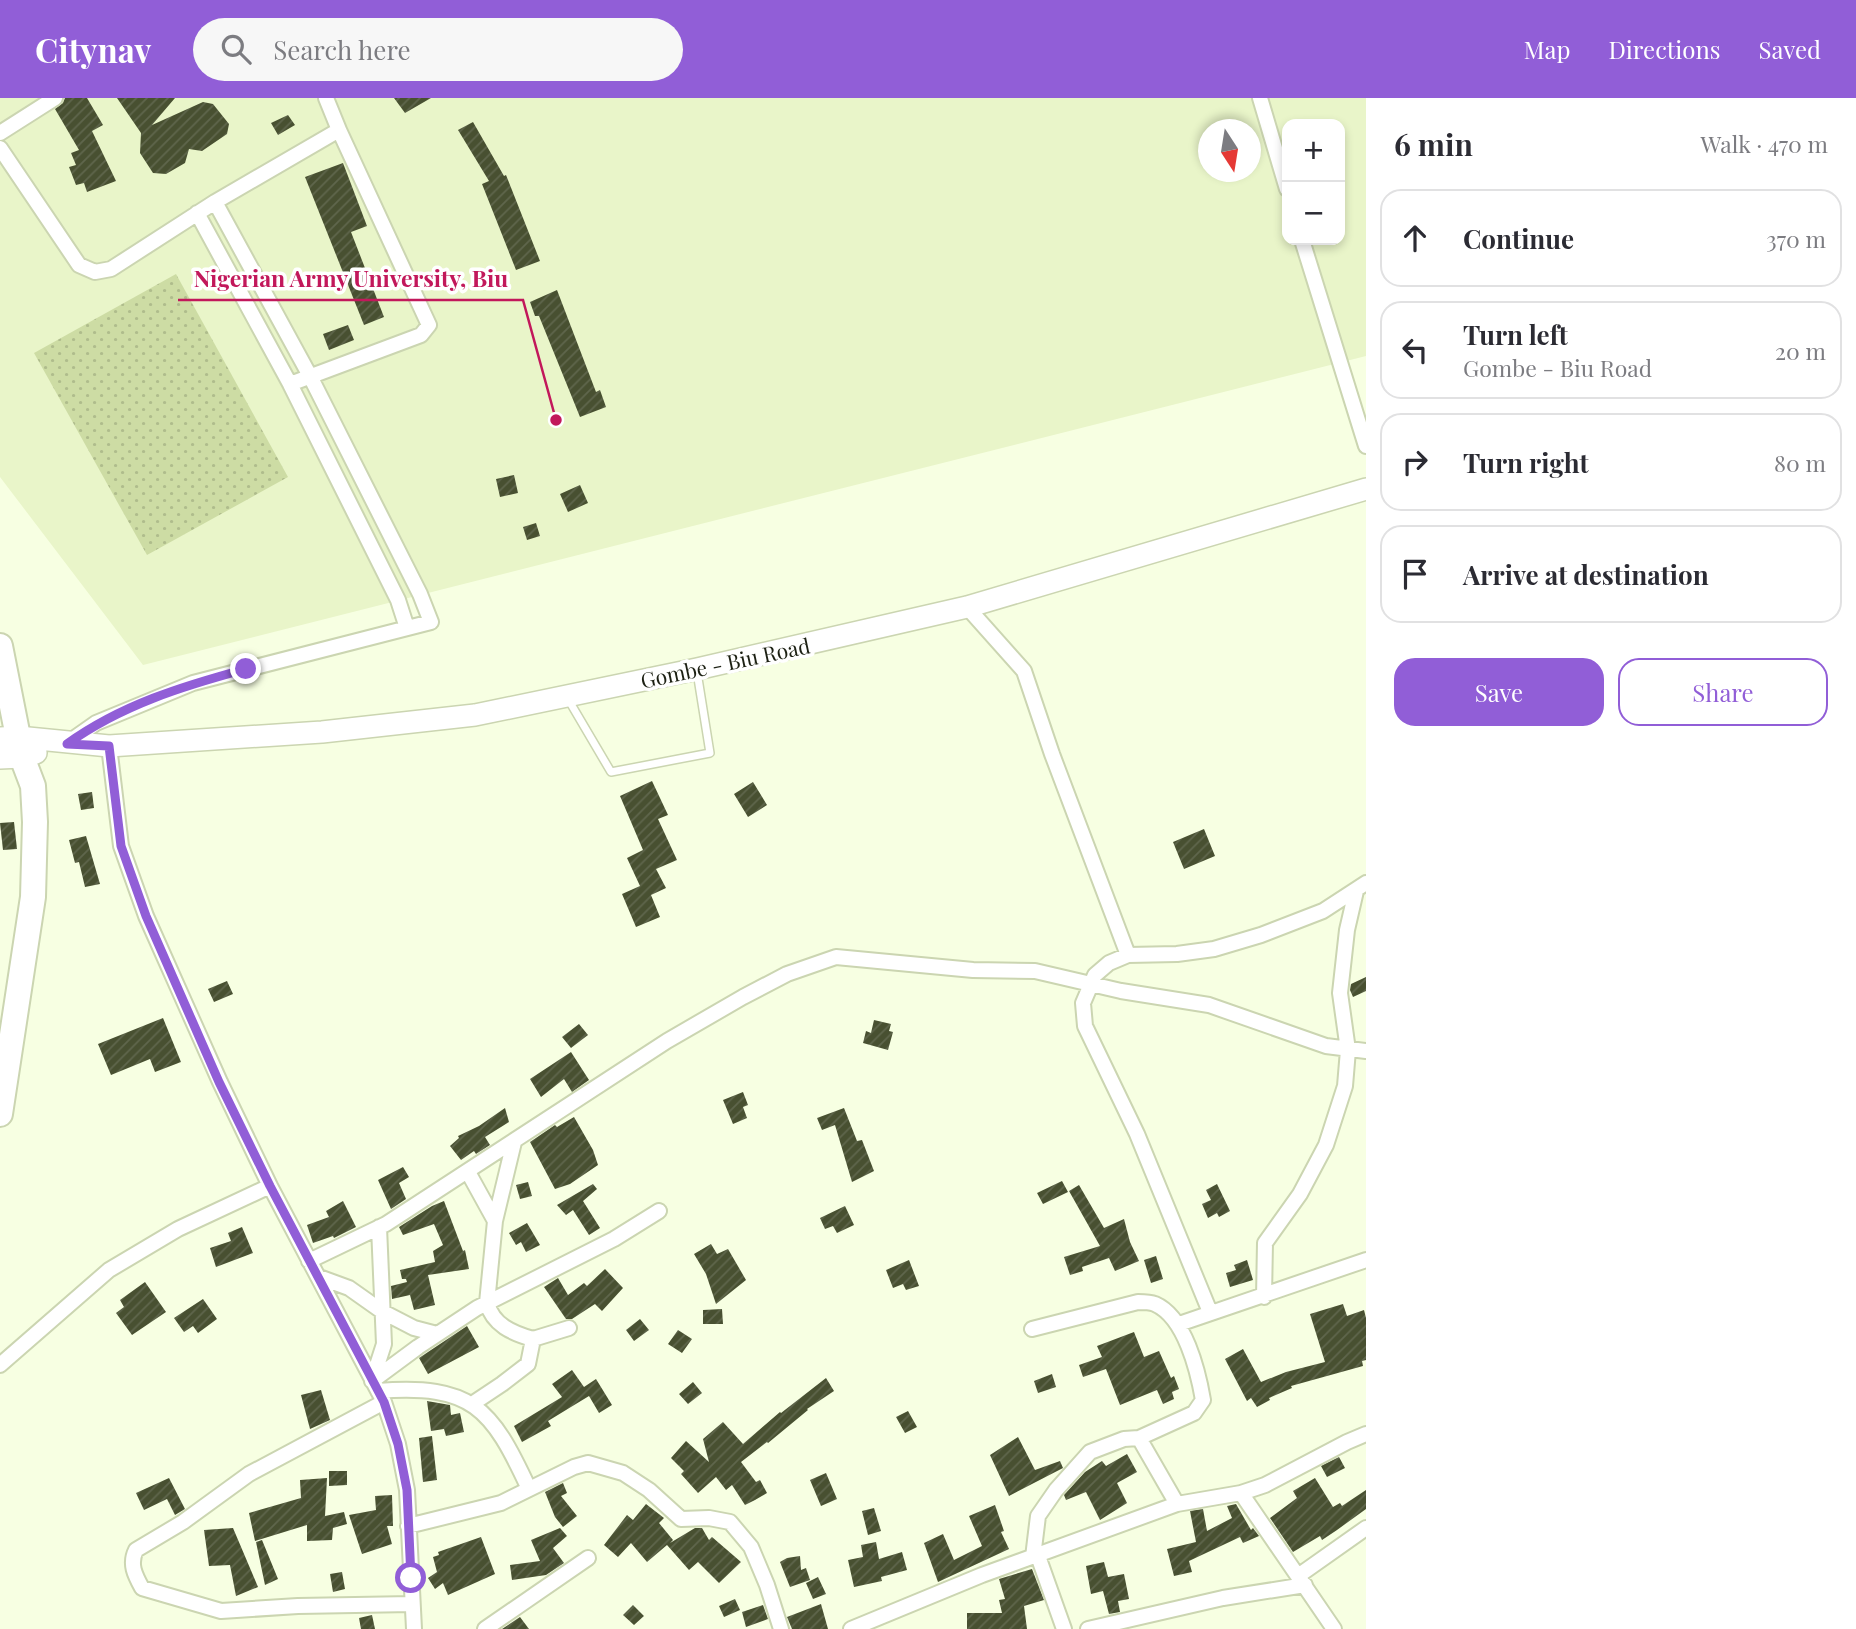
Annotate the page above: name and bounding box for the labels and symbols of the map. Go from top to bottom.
north arrow [1198,119,1261,182]
callout: Nigerian Army University, Biu [178,256,523,300]
text: Nigerian Army University, Biu [194,262,508,293]
street label: Gombe - Biu Road [638,630,812,694]
route end [230,653,261,684]
route start [395,1562,426,1593]

